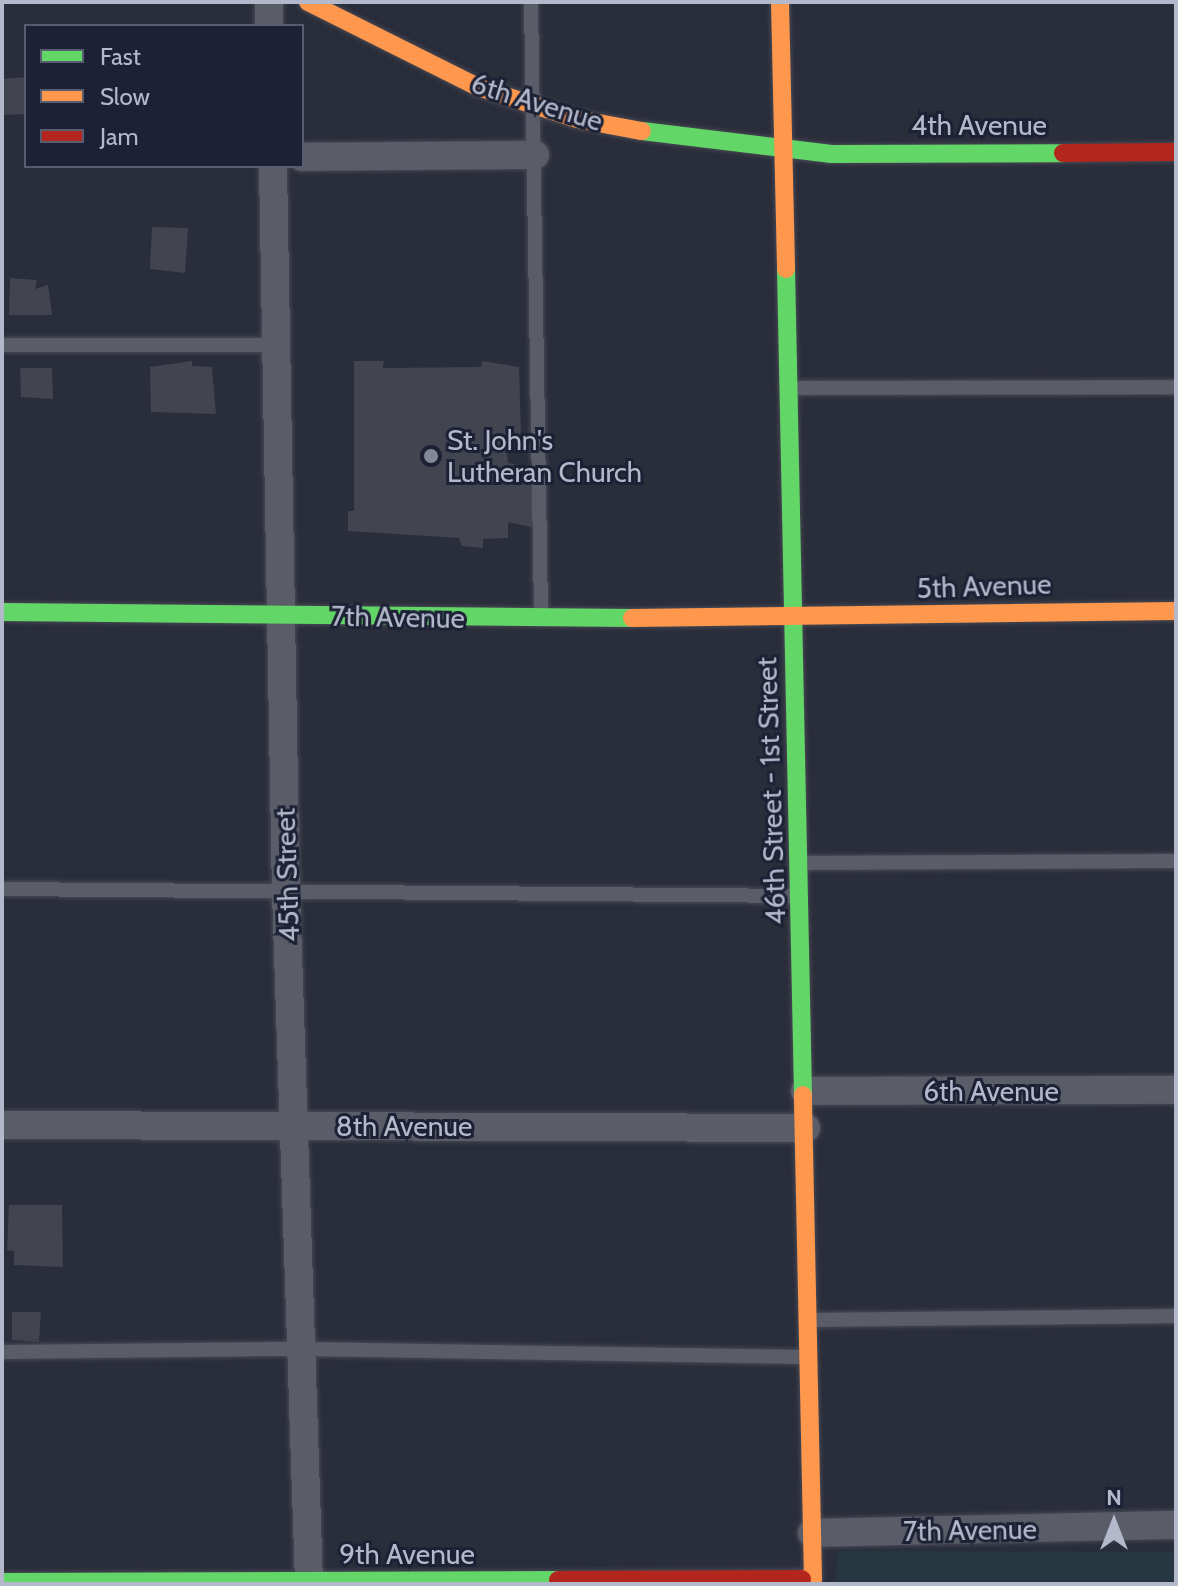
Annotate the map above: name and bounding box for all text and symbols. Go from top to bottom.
legend [24,24,304,168]
text: Fast [100,42,141,71]
street label: 6th Avenue [467,66,607,138]
text: Slow [100,82,150,111]
street label: 4th Avenue [911,108,1047,142]
text: Jam [100,122,138,151]
place label: St. John's Lutheran Church [447,423,642,489]
marker: St. John's Lutheran Church [422,447,440,465]
street label: 5th Avenue [916,567,1052,605]
street label: 7th Avenue [331,599,465,635]
street label: 46th Street - 1st Street [750,657,792,925]
street label: 45th Street [268,807,306,943]
street label: 6th Avenue [923,1074,1059,1108]
street label: 8th Avenue [336,1109,472,1143]
north arrow [1074,1482,1154,1562]
text: N [1106,1484,1122,1511]
street label: 7th Avenue [903,1512,1037,1548]
street label: 9th Avenue [339,1537,475,1571]

